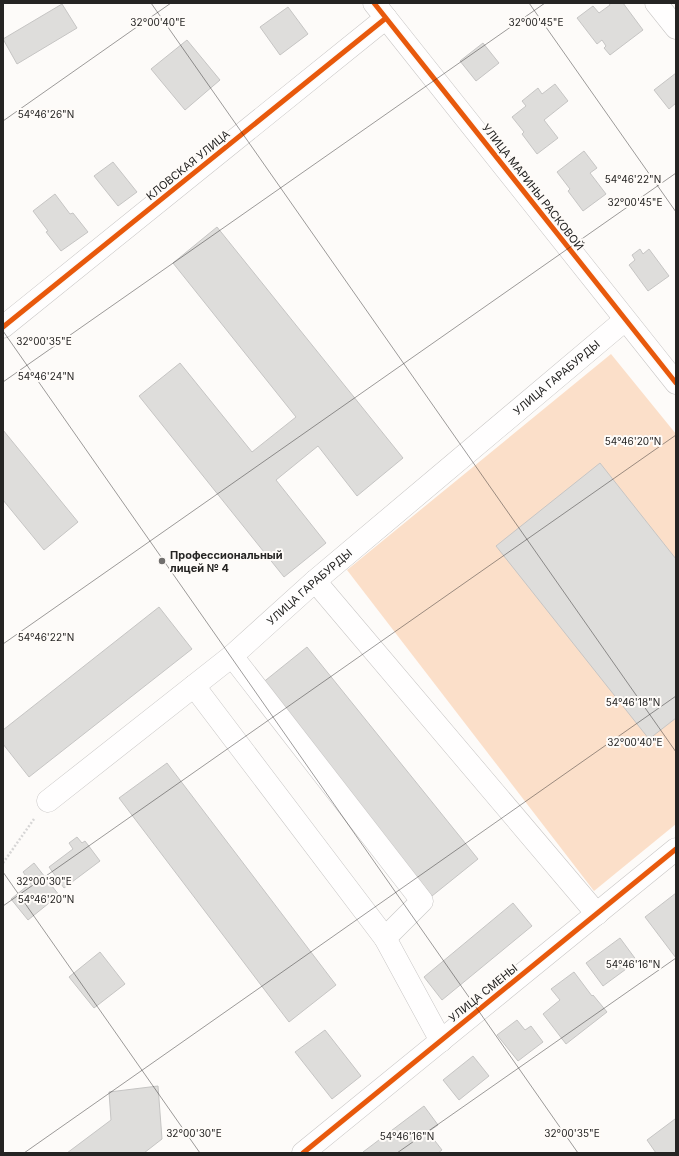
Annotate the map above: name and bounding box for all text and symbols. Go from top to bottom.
text: 32°00'40"E [130,16,186,28]
text: 32°00'45"E [508,16,564,28]
text: 54°46'26"N [18,108,74,120]
street label: УЛИЦА МАРИНЫ РАСКОВОЙ [479,121,587,253]
street label: КЛОВСКАЯ УЛИЦА [143,127,233,203]
text: 54°46'22"N [605,173,661,185]
text: 32°00'45"E [607,196,663,208]
text: 32°00'35"E [16,335,72,347]
street label: УЛИЦА ГАРАБУРДЫ [511,337,603,418]
text: 54°46'24"N [18,370,74,382]
text: 54°46'20"N [605,435,661,447]
street label: УЛИЦА ГАРАБУРДЫ [264,546,355,628]
place label: Профессиональный лицей № 4 [170,548,283,575]
marker: Профессиональный лицей № 4 [157,556,167,566]
text: 54°46'22"N [18,631,74,643]
text: 54°46'18"N [606,696,660,708]
text: 32°00'40"E [607,736,663,748]
text: 32°00'30"E [16,875,72,887]
text: 54°46'20"N [18,893,74,905]
text: 54°46'16"N [606,958,660,970]
street label: УЛИЦА СМЕНЫ [446,961,520,1025]
text: 32°00'30"E [166,1127,222,1139]
text: 32°00'35"E [544,1127,600,1139]
text: 54°46'16"N [380,1130,434,1142]

